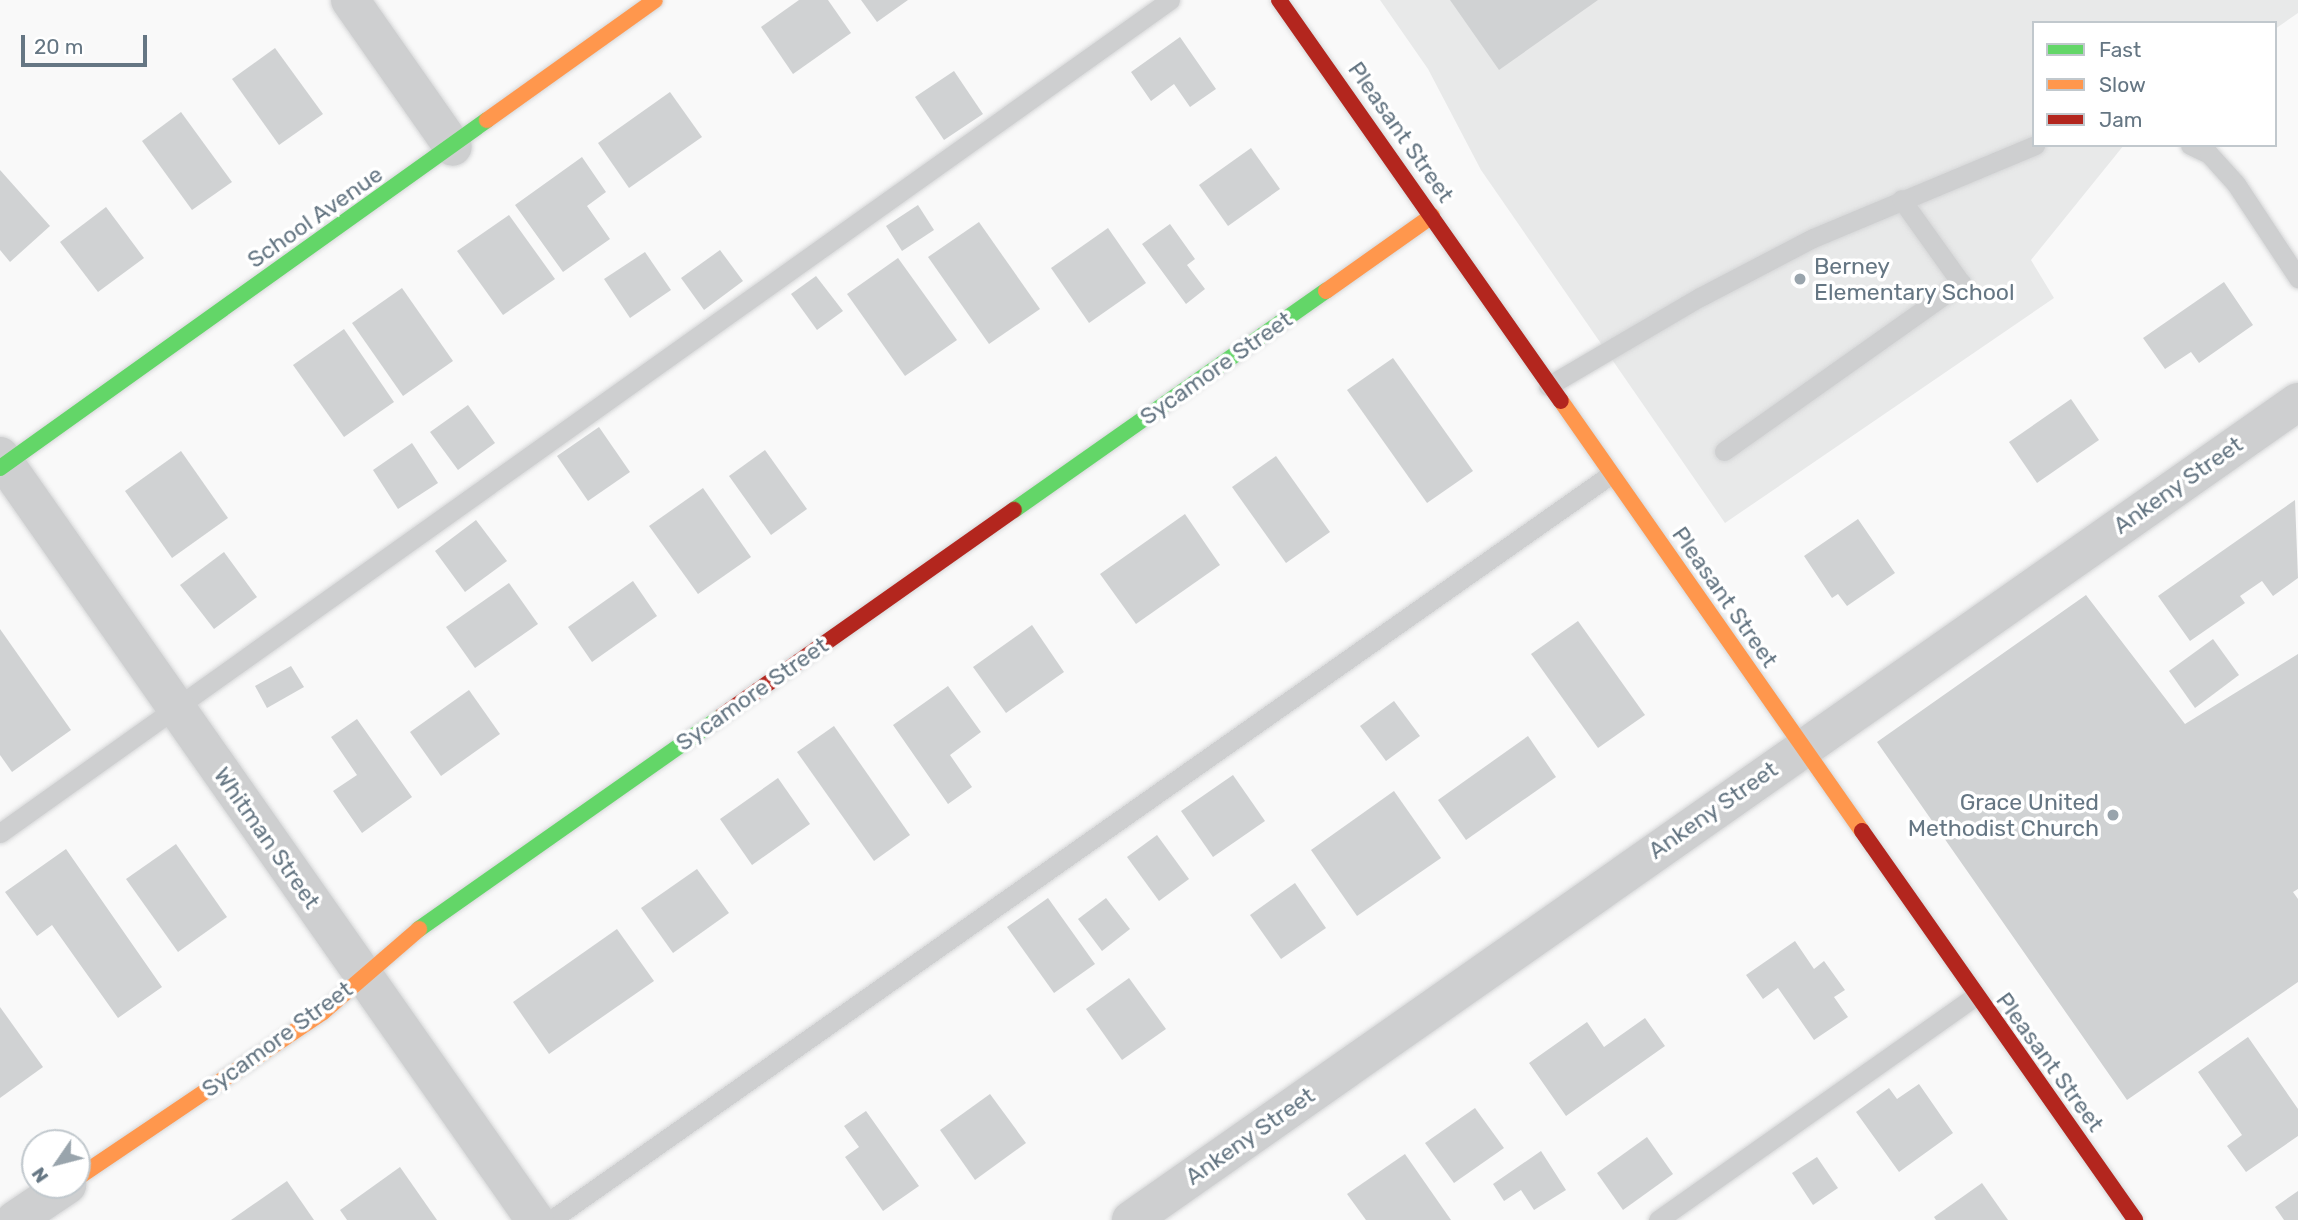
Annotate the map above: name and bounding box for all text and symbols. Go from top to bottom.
scale bar [24,21,150,65]
legend [2032,21,2277,147]
text: 20 m [34,34,83,59]
text: Fast [2099,37,2141,62]
street label: Pleasant Street [1342,56,1460,208]
text: Slow [2099,72,2146,97]
text: Jam [2099,107,2143,132]
street label: School Avenue [242,160,388,274]
place label: Berney Elementary School [1814,252,2015,306]
marker: Berney Elementary School [1792,271,1808,287]
street label: Sycamore Street [1135,305,1297,431]
street label: Ankeny Street [2108,430,2248,540]
street label: Pleasant Street [1666,521,1784,673]
street label: Sycamore Street [671,631,833,757]
street label: Ankeny Street [1643,755,1783,865]
street label: Whitman Street [208,762,326,914]
place label: Grace United Methodist Church [1908,788,2099,842]
marker: Grace United Methodist Church [2105,807,2121,823]
street label: Sycamore Street [196,975,358,1103]
street label: Pleasant Street [1990,987,2110,1137]
street label: Ankeny Street [1180,1081,1320,1191]
north arrow [21,1129,91,1199]
text: N [27,1163,53,1187]

